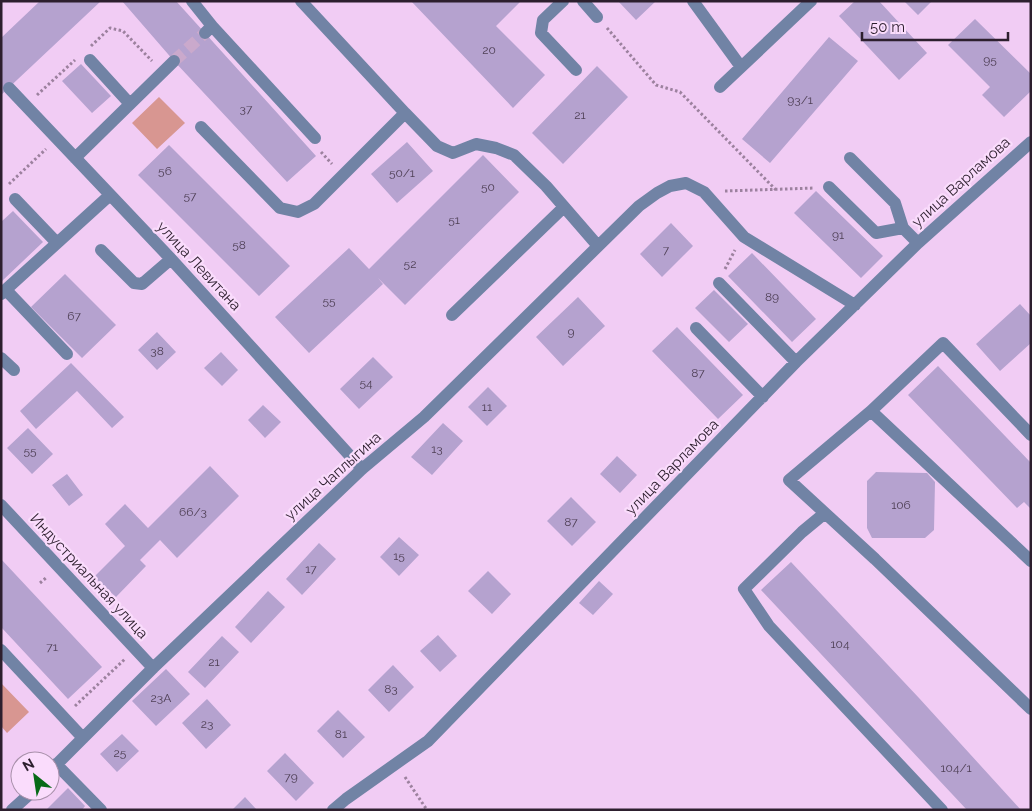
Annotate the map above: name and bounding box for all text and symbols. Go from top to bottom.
scale bar [862,10,1008,42]
text: 50 m [870,18,905,36]
house number: 20 [482,43,496,57]
house number: 95 [983,53,997,67]
house number: 93/1 [787,93,813,107]
house number: 37 [240,102,253,116]
house number: 21 [574,108,586,122]
street label: улица Варламова [908,133,1014,231]
house number: 56 [158,164,172,178]
house number: 50/1 [389,166,415,180]
house number: 50 [481,180,495,194]
house number: 57 [184,189,197,203]
house number: 51 [448,213,460,227]
street label: улица Левитана [153,218,245,314]
house number: 91 [832,228,844,242]
house number: 58 [232,238,246,252]
house number: 7 [663,243,670,257]
house number: 52 [404,257,416,271]
house number: 89 [765,290,779,304]
house number: 55 [322,294,336,308]
house number: 67 [67,309,81,323]
house number: 9 [567,325,575,339]
house number: 38 [150,344,164,358]
house number: 87 [691,366,705,380]
house number: 54 [359,376,373,390]
house number: 11 [482,400,492,414]
street label: улица Варламова [622,415,722,519]
street label: улица Чаплыгина [281,428,385,524]
house number: 13 [431,442,443,456]
house number: 55 [23,444,37,458]
house number: 106 [891,498,911,512]
house number: 66/3 [179,505,207,519]
street label: Индустриальная улица [26,510,152,642]
house number: 87 [564,515,578,529]
house number: 15 [393,549,405,563]
house number: 17 [305,562,317,576]
house number: 104 [830,637,850,651]
house number: 71 [46,640,58,654]
house number: 21 [208,655,220,669]
house number: 83 [384,682,398,696]
house number: 23А [151,691,171,705]
house number: 23 [201,717,213,731]
house number: 81 [335,727,347,741]
house number: 25 [114,746,127,760]
north arrow [10,751,60,801]
text: N [20,755,37,774]
house number: 104/1 [940,761,972,775]
house number: 79 [284,770,298,784]

